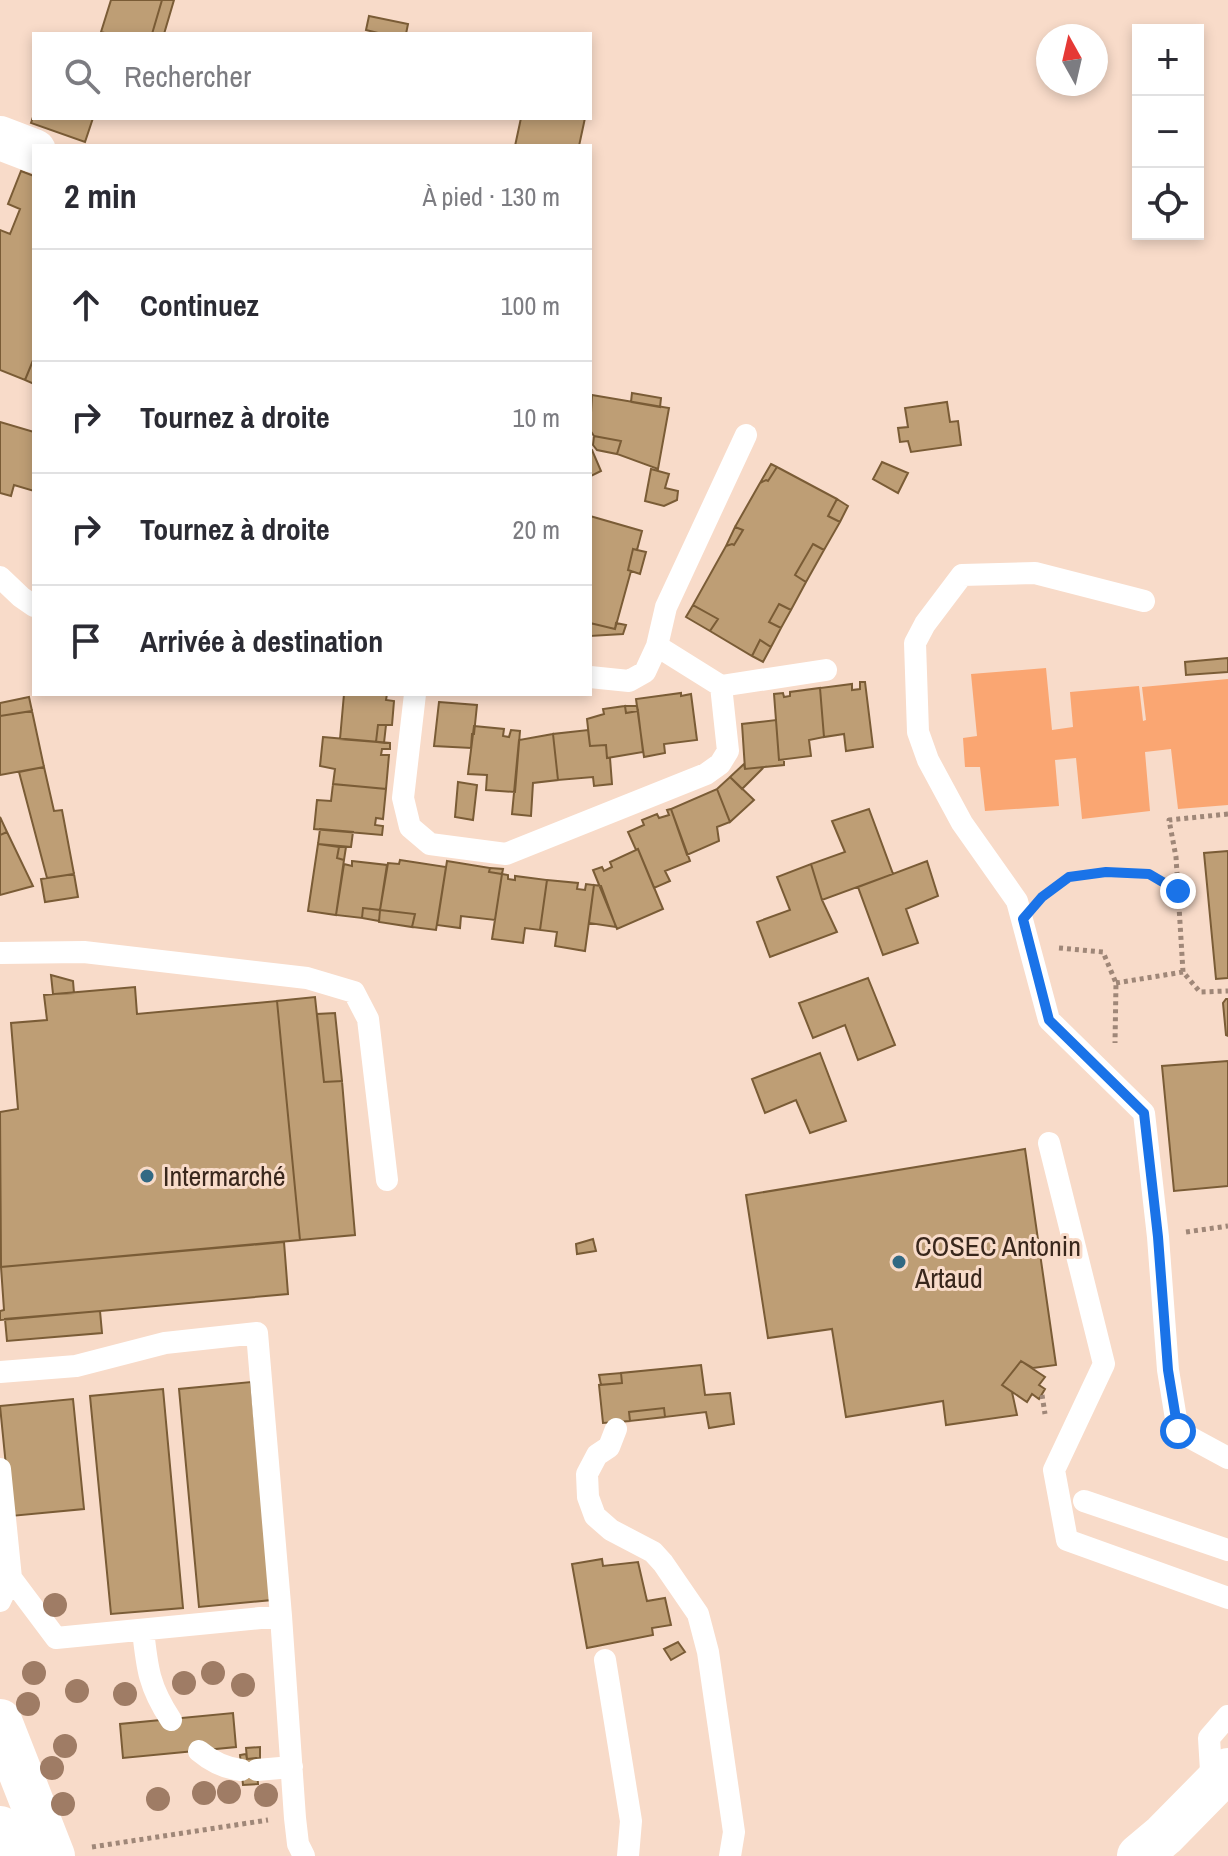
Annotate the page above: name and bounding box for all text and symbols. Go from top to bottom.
north arrow [1036,24,1108,96]
map controls [1132,24,1204,240]
button: + [1132,24,1204,96]
search box [32,32,592,120]
icon: search [60,54,104,98]
text: Rechercher [124,56,251,96]
button: − [1132,96,1204,168]
button: locate [1132,168,1204,240]
text: 2 min [64,173,137,219]
text: À pied · 130 m [422,179,560,214]
icon: ahead [64,283,108,327]
text: Continuez [140,285,259,325]
text: 100 m [501,288,560,323]
icon: right [64,395,108,439]
text: Tournez à droite [140,397,330,437]
text: 10 m [513,400,560,435]
icon: right [64,507,108,551]
text: Tournez à droite [140,509,330,549]
text: 20 m [513,512,560,547]
icon: arrive [64,619,108,663]
text: Arrivée à destination [140,621,383,661]
route end [1160,873,1196,909]
place label: Intermarché [163,1157,286,1195]
marker: Intermarché [138,1167,156,1185]
place label: COSEC Antonin Artaud [914,1227,1081,1297]
marker: COSEC Antonin Artaud [890,1253,908,1271]
route start [1160,1413,1196,1449]

